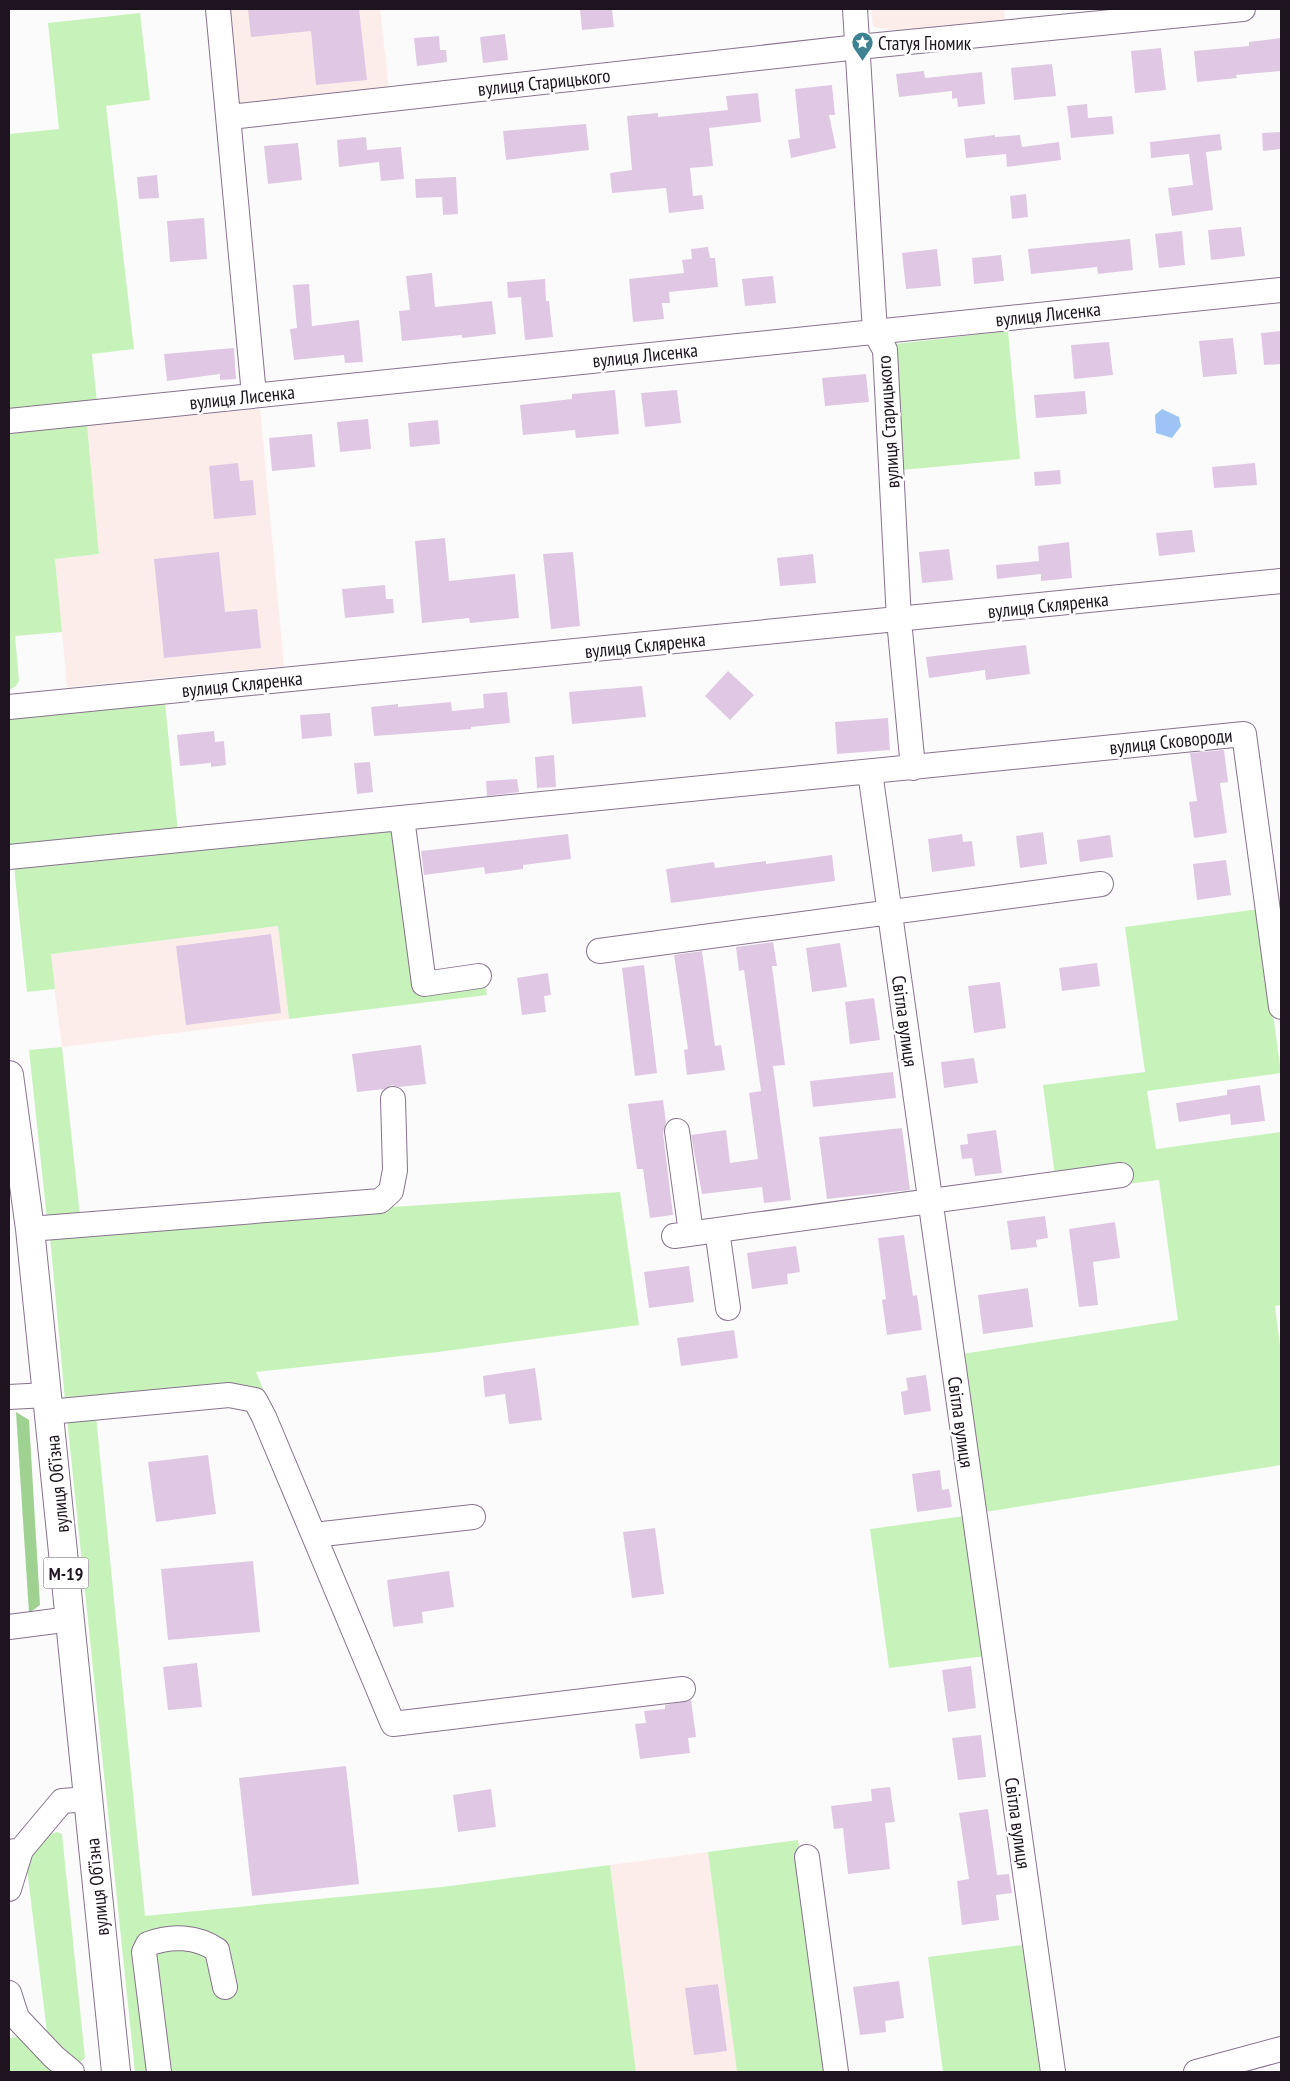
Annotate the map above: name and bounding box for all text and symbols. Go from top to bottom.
place icon: Статуя Гномик [850,31,874,62]
place label: Статуя Гномик [878,31,972,55]
street label: вулиця Старицького [477,63,611,101]
street label: вулиця Лисенка [994,297,1102,331]
street label: вулиця Лисенка [591,338,699,372]
street label: вулиця Старицького [871,355,905,489]
street label: вулиця Лисенка [188,380,296,414]
street label: вулиця Скляренка [986,587,1110,623]
street label: вулиця Скляренка [583,627,707,663]
street label: вулиця Скляренка [180,666,304,702]
street label: вулиця Сковороди [1108,723,1234,759]
street label: Світла вулиця [887,974,923,1068]
street label: Світла вулиця [943,1375,979,1469]
street label: вулиця Об’їзна [40,1434,74,1534]
road number: М-19 [44,1558,88,1589]
street label: Світла вулиця [1000,1776,1036,1870]
street label: вулиця Об’їзна [80,1837,114,1937]

